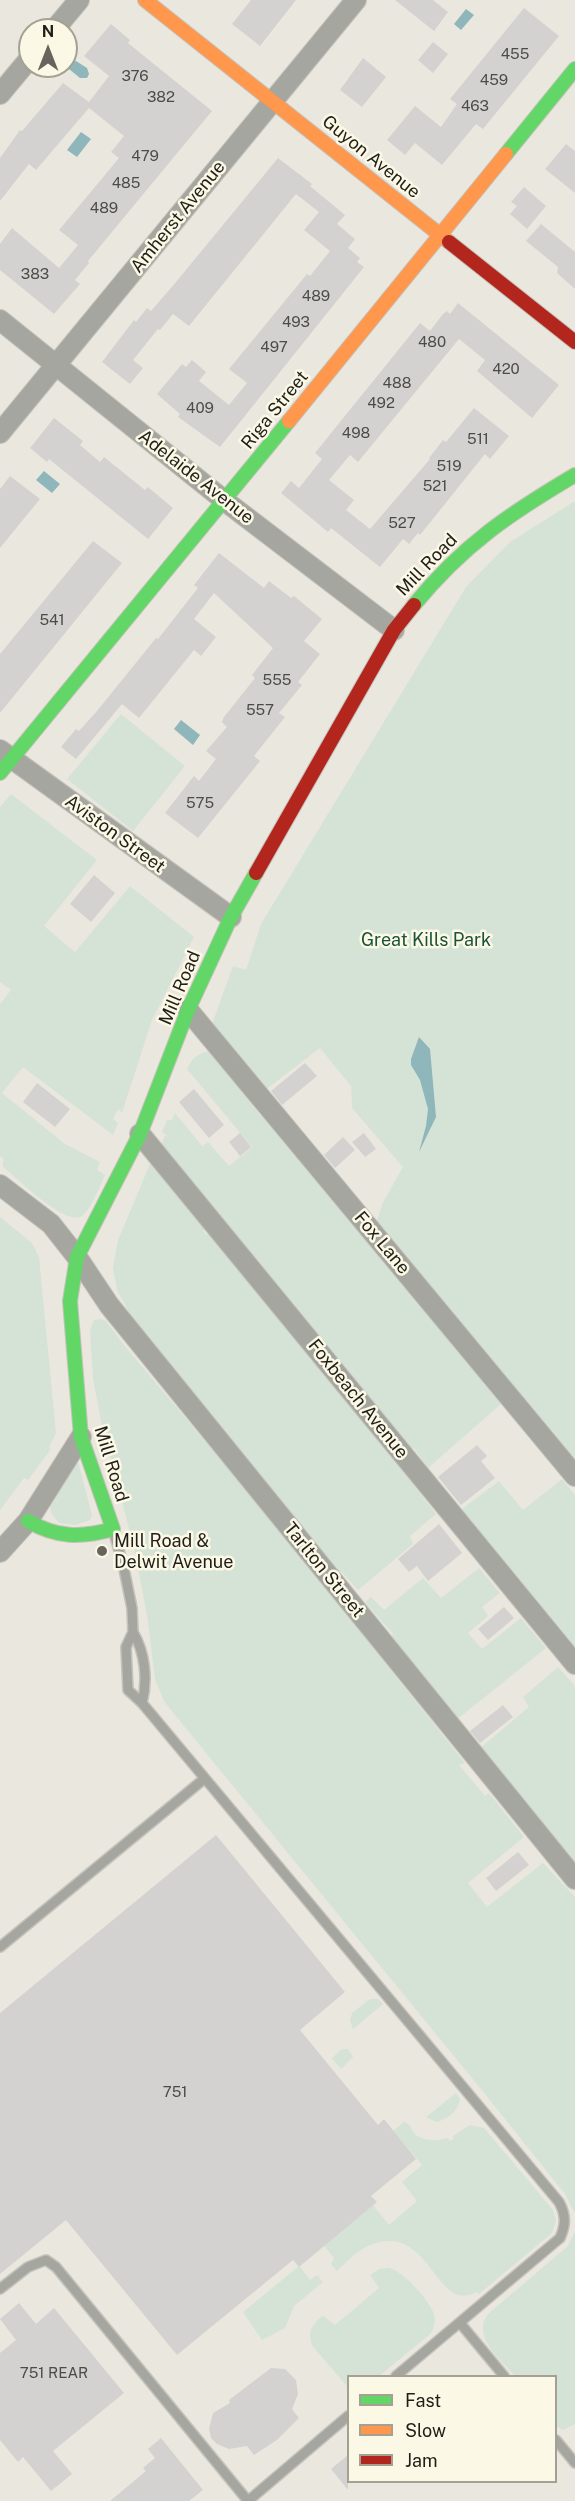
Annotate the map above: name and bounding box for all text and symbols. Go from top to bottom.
north arrow [18,18,78,78]
text: N [42,22,54,41]
house number: 455 [501,45,529,63]
house number: 376 [121,67,149,85]
house number: 459 [480,71,508,89]
house number: 382 [147,88,175,106]
house number: 463 [461,97,489,115]
street label: Guyon Avenue [318,111,424,203]
house number: 479 [131,147,159,165]
street label: Amherst Avenue [126,157,230,277]
house number: 485 [112,174,140,192]
house number: 489 [90,199,118,217]
house number: 383 [21,265,49,283]
house number: 489 [302,287,330,305]
house number: 493 [282,313,310,331]
house number: 480 [418,333,446,351]
house number: 497 [260,338,288,356]
house number: 420 [492,360,520,378]
street label: Riga Street [237,367,313,453]
house number: 488 [383,374,411,392]
house number: 492 [367,394,395,412]
house number: 409 [186,399,214,417]
house number: 498 [342,424,370,442]
street label: Adelaide Avenue [134,425,258,529]
house number: 511 [467,430,489,448]
house number: 519 [436,457,462,475]
house number: 521 [423,477,447,495]
house number: 527 [388,514,416,532]
street label: Mill Road [392,529,462,601]
house number: 541 [39,611,65,629]
house number: 555 [263,671,291,689]
house number: 557 [246,701,274,719]
street label: Aviston Street [61,790,169,878]
house number: 575 [186,794,214,812]
park label: Great Kills Park [361,929,491,951]
street label: Mill Road [155,948,205,1028]
street label: Fox Lane [350,1207,414,1279]
street label: Foxbeach Avenue [303,1335,413,1463]
street label: Mill Road [89,1423,133,1505]
street label: Tarlton Street [279,1518,369,1622]
place label: Mill Road & Delwit Avenue [114,1530,233,1572]
marker: Mill Road & Delwit Avenue [95,1544,109,1558]
house number: 751 [163,2083,187,2101]
house number: 751 REAR [20,2364,88,2382]
legend [347,2375,557,2483]
text: Fast [405,2390,441,2411]
text: Slow [405,2420,446,2441]
text: Jam [405,2450,438,2471]

